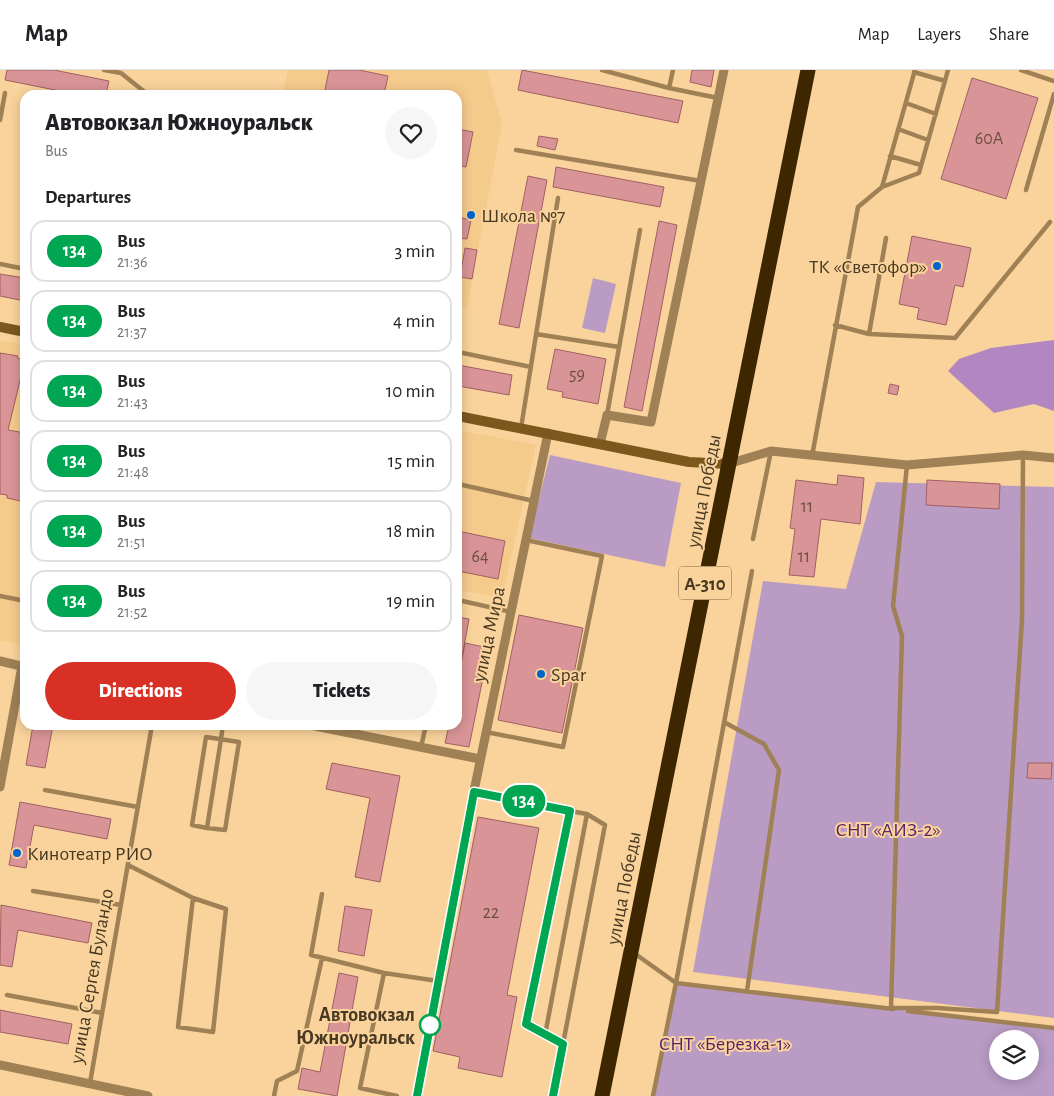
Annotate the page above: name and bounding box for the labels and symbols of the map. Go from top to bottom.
house number: 60А [975,130,1004,148]
place label: Школа №7 [481,206,565,226]
marker: Школа №7 [465,209,477,221]
place label: ТК «Светофор» [809,257,927,277]
marker: ТК «Светофор» [931,260,943,272]
house number: 59 [569,366,585,384]
street label: улица Победы [683,433,725,550]
house number: 11 [801,498,813,516]
house number: 64 [471,548,489,566]
house number: 11 [798,548,810,566]
road number: А-310 [679,566,731,600]
street label: улица Мира [469,585,509,685]
place label: Spar [551,665,587,685]
marker: Spar [535,668,547,680]
line badge: 134 [495,785,553,817]
park label: СНТ «АИЗ-2» [835,820,941,840]
street label: улица Победы [603,830,645,947]
place label: Кинотеатр РИО [27,844,153,864]
marker: Кинотеатр РИО [11,847,23,859]
street label: улица Сергея Буландо [67,887,117,1066]
house number: 22 [483,904,499,922]
place label: Автовокзал Южноуральск [296,1005,415,1048]
marker: Автовокзал Южноуральск [419,1014,441,1036]
park label: СНТ «Березка-1» [659,1034,791,1054]

